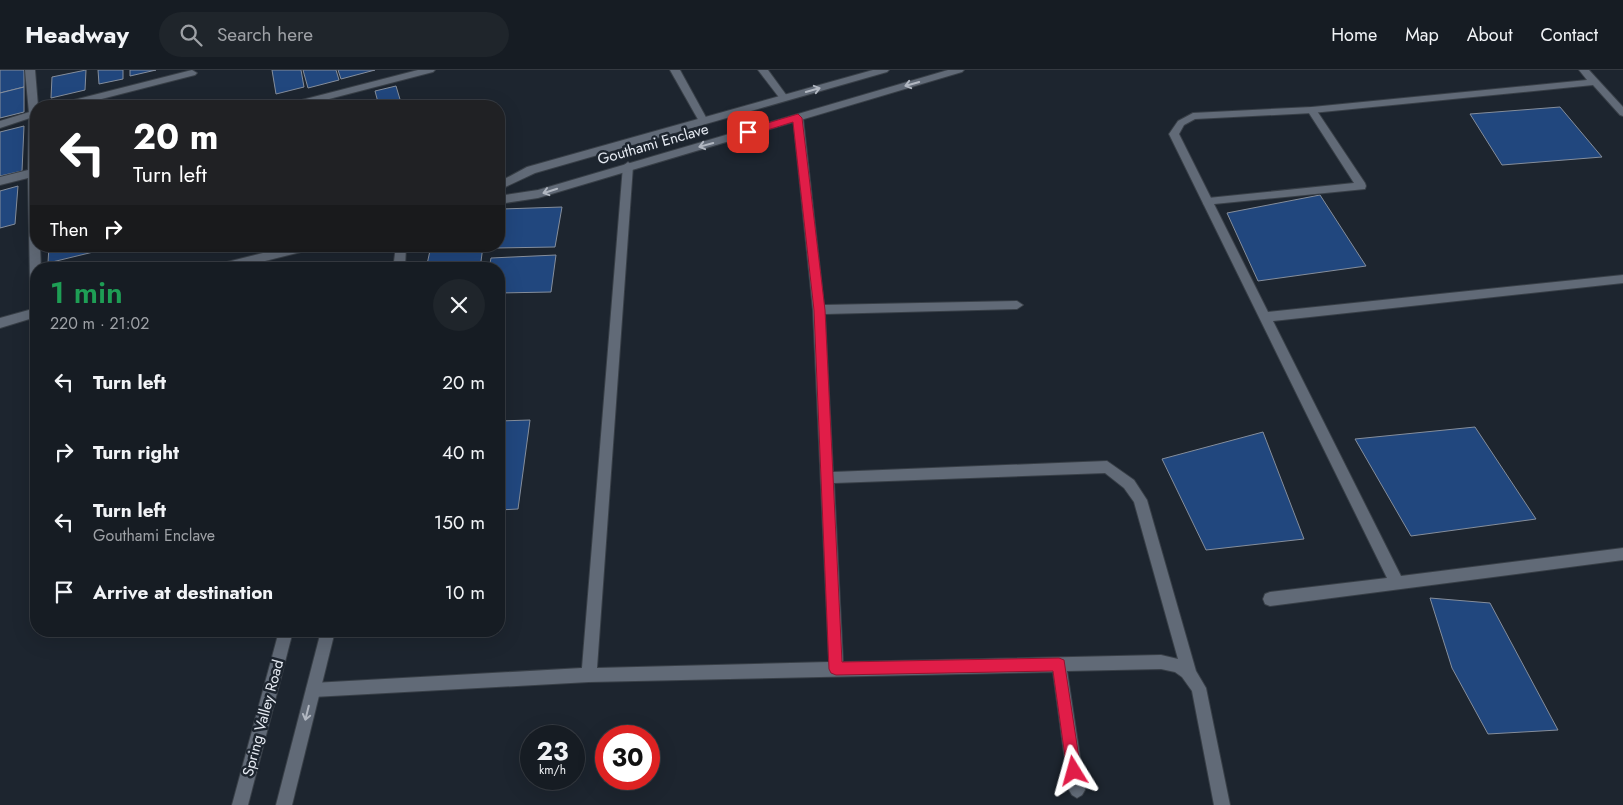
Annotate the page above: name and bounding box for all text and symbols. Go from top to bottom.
search box [159,12,509,57]
text: Headway [25,17,129,52]
icon: search [177,21,205,49]
text: Search here [217,21,313,48]
text: Home [1331,22,1377,48]
text: Map [1405,22,1439,48]
text: About [1467,22,1512,48]
text: Contact [1540,22,1598,48]
one-way arrow [905,79,921,89]
one-way arrow [804,85,820,95]
pin [727,111,769,153]
text: 20 m [133,112,218,162]
street label: Gouthami Enclave [595,118,711,170]
icon: arrive [734,118,762,146]
icon: left [50,120,115,185]
one-way arrow [698,140,714,150]
text: Turn left [133,158,207,190]
one-way arrow [542,186,558,196]
icon: right [99,215,127,243]
text: Then [50,216,89,243]
text: 1 min [50,271,123,314]
button: close [433,279,485,331]
text: 220 m · 21:02 [50,312,149,335]
icon: left [50,368,78,396]
text: Turn left [93,369,166,396]
text: 20 m [442,369,485,396]
icon: right [50,438,78,466]
text: Turn right [93,439,179,466]
text: 40 m [442,439,485,466]
text: Turn left [93,497,166,524]
icon: left [50,508,78,536]
text: 150 m [434,509,485,536]
text: Gouthami Enclave [93,524,215,547]
icon: arrive [50,578,78,606]
text: Arrive at destination [93,579,273,606]
text: 10 m [445,579,485,606]
street label: Spring Valley Road [237,657,289,779]
one-way arrow [302,704,312,720]
speed limit sign: 30 [595,725,660,790]
text: 23 [537,733,568,769]
position arrow [1047,744,1099,796]
text: km/h [539,761,566,779]

